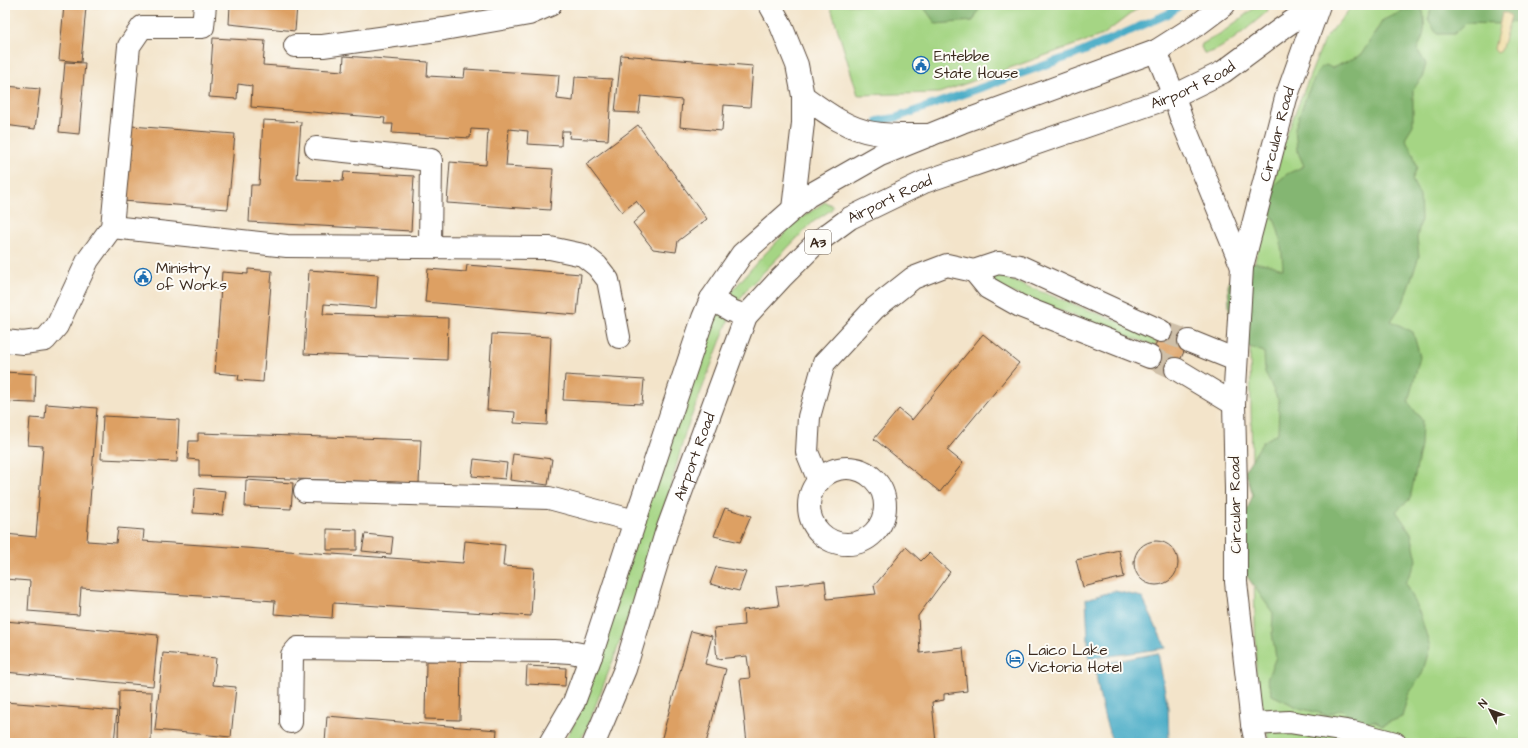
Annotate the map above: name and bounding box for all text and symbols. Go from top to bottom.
place label: Entebbe State House [934,46,1018,84]
public building icon: Entebbe State House [911,55,931,75]
street label: Airport Road [1148,56,1240,114]
street label: Circular Road [1255,84,1300,184]
street label: Airport Road [844,170,935,229]
road number: A3 [805,230,831,254]
place label: Ministry of Works [156,258,227,296]
public building icon: Ministry of Works [133,267,153,287]
street label: Airport Road [669,410,721,503]
street label: Circular Road [1224,456,1247,554]
place label: Laico Lake Victoria Hotel [1028,640,1122,678]
hotel icon: Laico Lake Victoria Hotel [1005,649,1025,669]
north arrow [1470,690,1510,730]
text: N [1475,696,1491,711]

